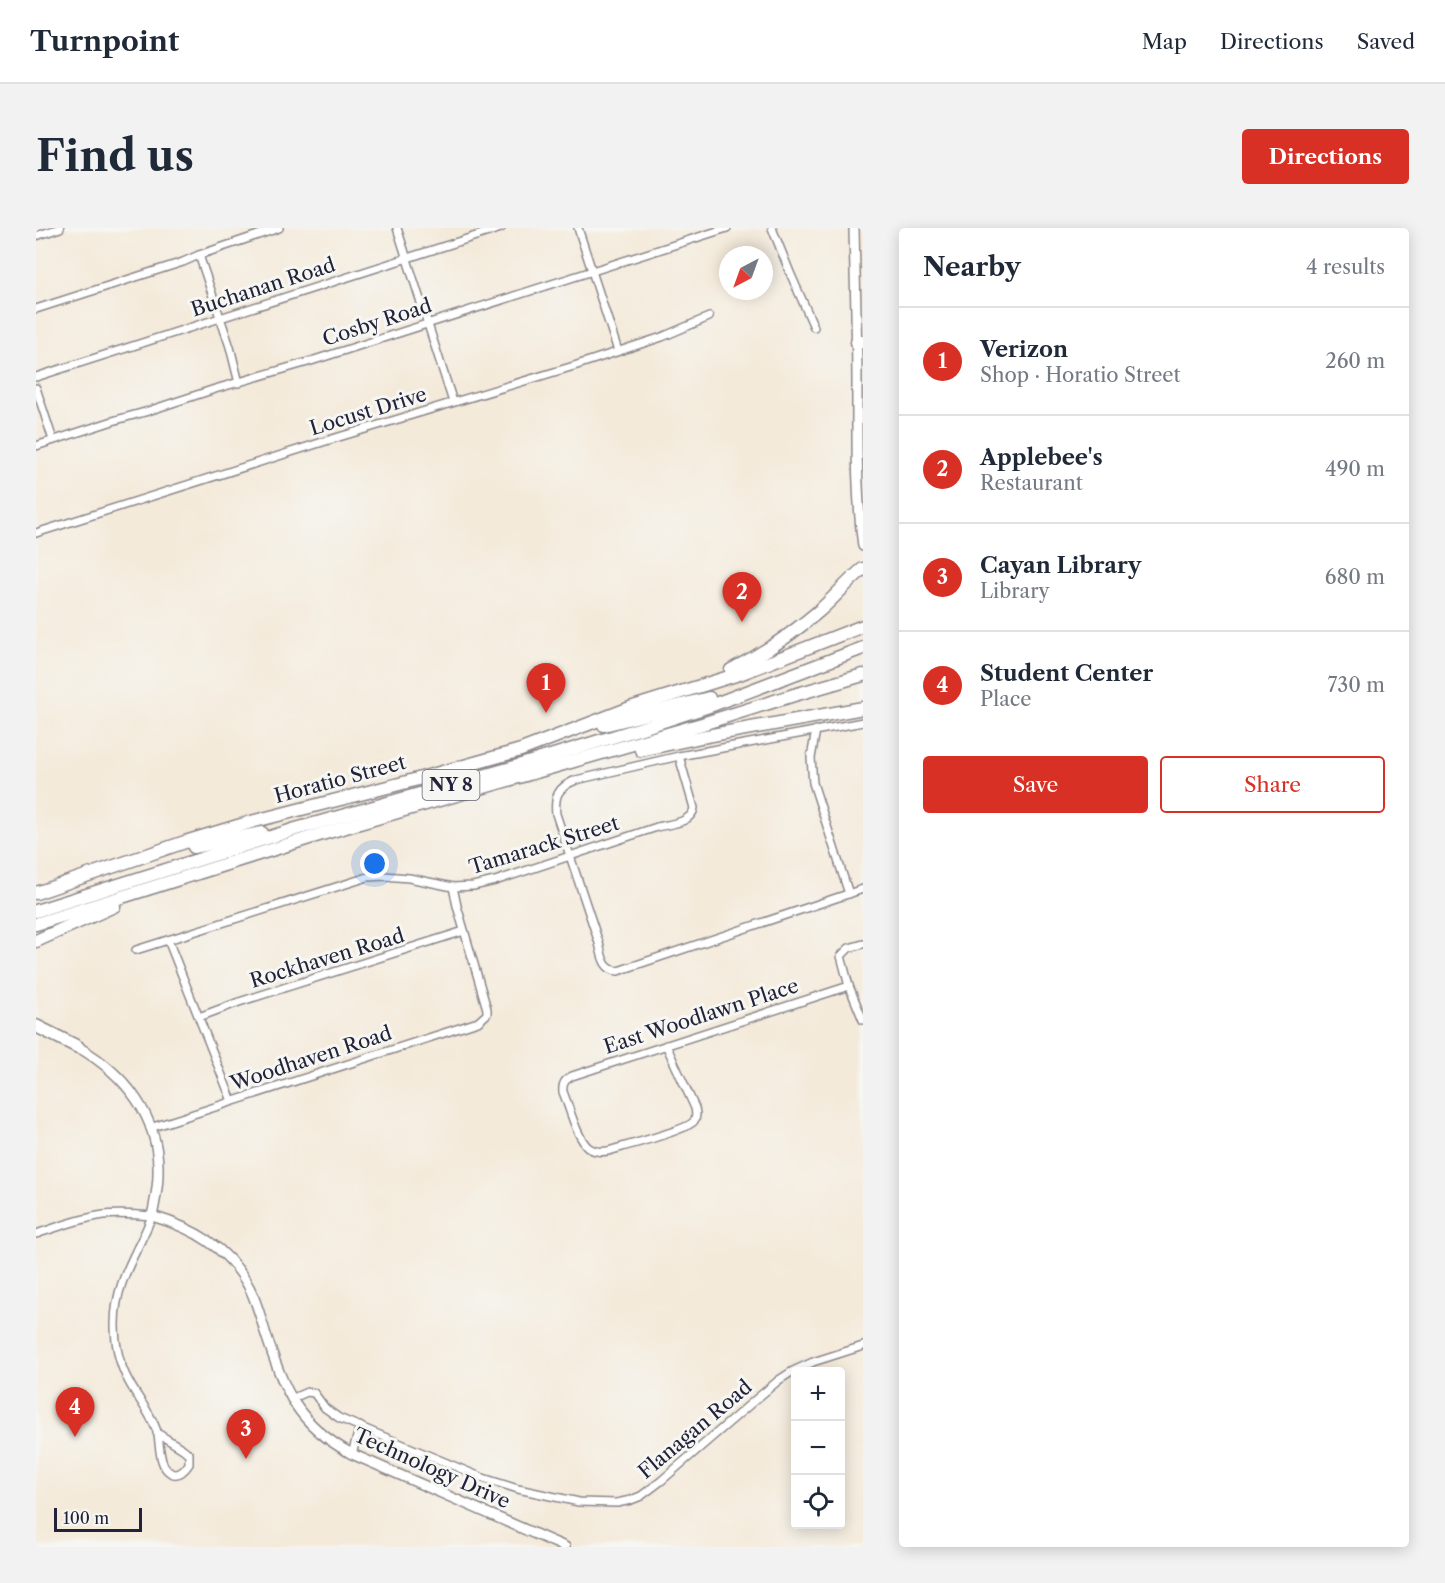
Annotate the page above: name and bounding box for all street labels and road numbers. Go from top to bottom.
street label: Buchanan Road [188,252,338,322]
street label: Cosby Road [319,293,435,351]
street label: Locust Drive [307,382,429,440]
street label: Horatio Street [272,750,408,808]
road number: NY 8 [422,770,480,800]
street label: Tamarack Street [466,811,622,879]
street label: Rockhaven Road [247,923,407,993]
street label: East Woodlawn Place [601,973,801,1059]
street label: Woodhaven Road [226,1021,395,1096]
street label: Flanagan Road [633,1375,757,1483]
street label: Technology Drive [350,1423,514,1513]

